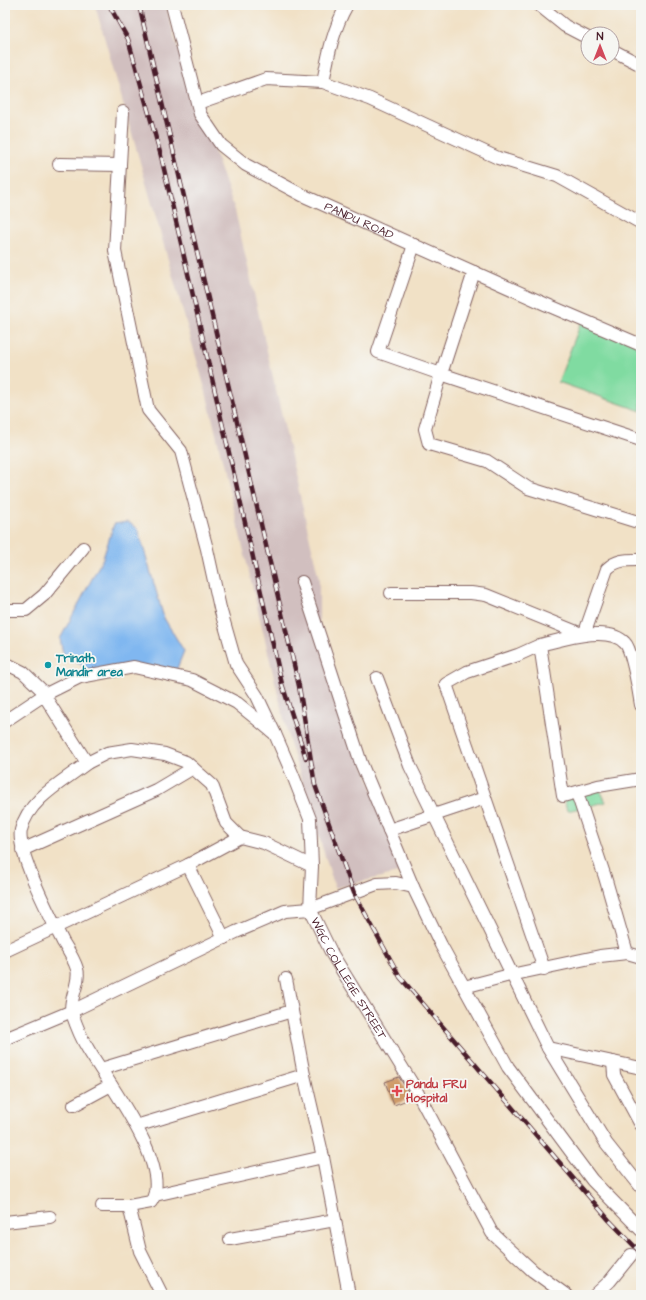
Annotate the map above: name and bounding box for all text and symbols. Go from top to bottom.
north arrow [580,26,620,66]
text: N [597,29,604,44]
street label: PANDU ROAD [322,198,397,244]
place label: Trinath Mandir area [55,650,124,681]
marker: Trinath Mandir area [43,660,53,670]
street label: WGC COLLEGE STREET [307,914,391,1043]
place label: Pandu FRU Hospital [406,1076,467,1108]
marker: Pandu FRU Hospital [391,1085,403,1097]

